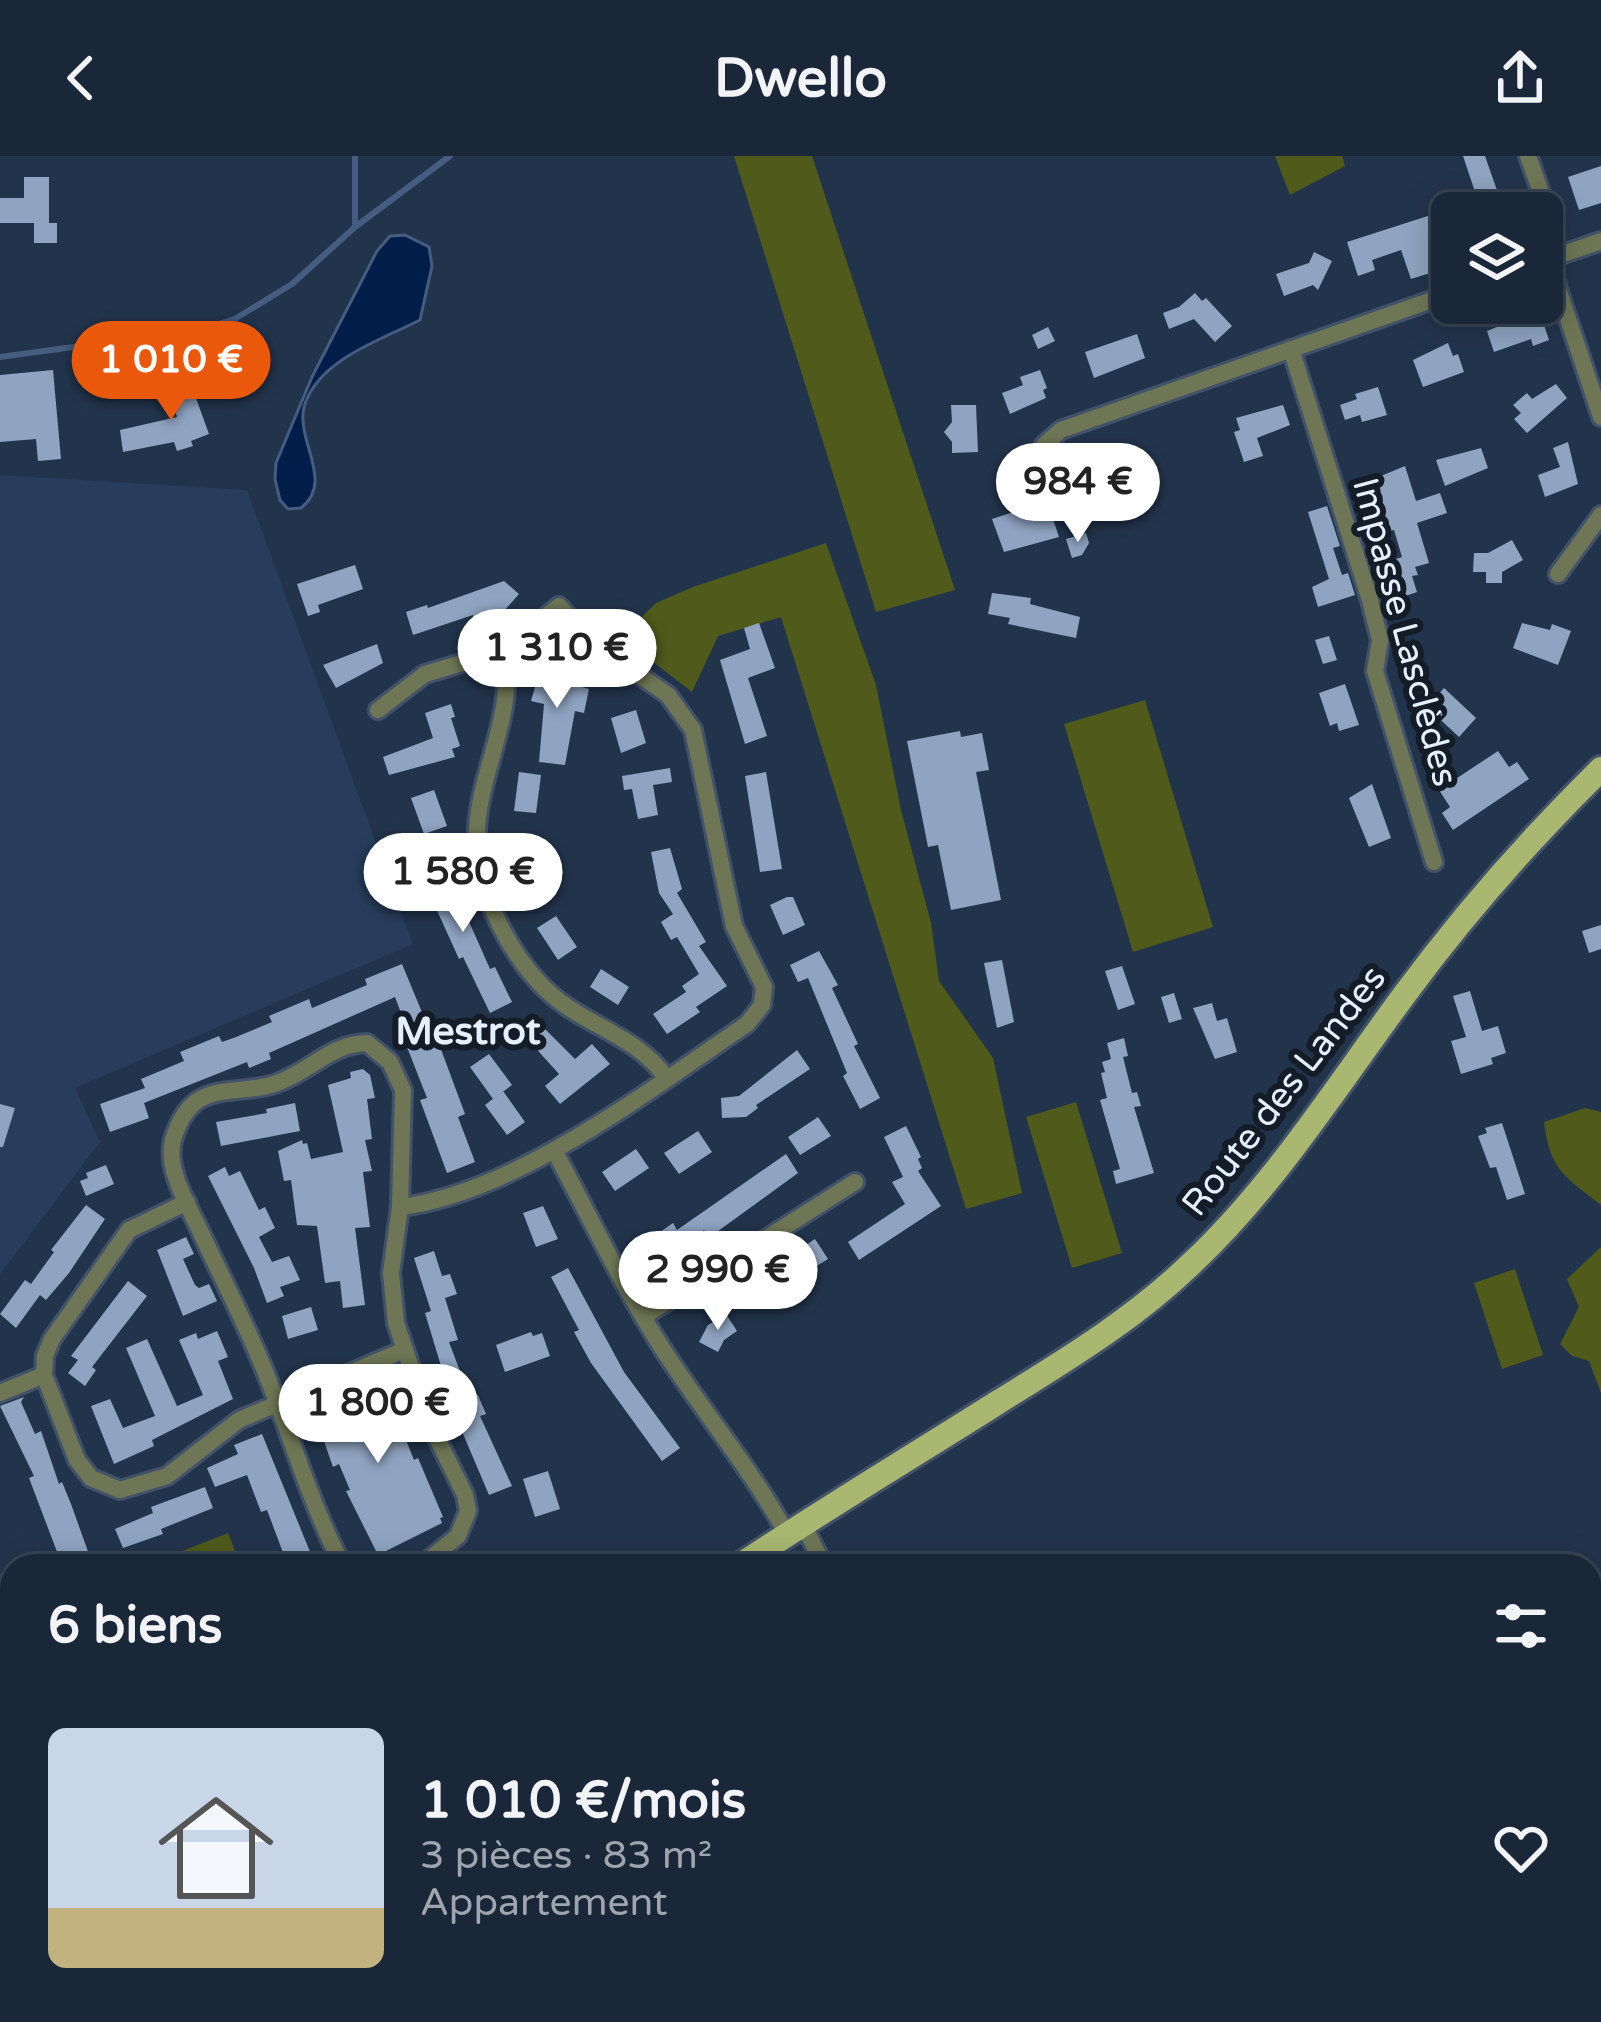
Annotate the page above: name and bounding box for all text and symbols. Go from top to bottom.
icon: back [48,45,114,111]
icon: share [1487,45,1553,111]
text: Dwello [714,46,887,111]
map controls [1431,192,1563,324]
button: layers [1431,192,1563,324]
pin: 1 010 € [60,321,282,423]
text: 1 010 € [99,336,243,383]
pin: 984 € [994,443,1162,545]
text: 984 € [1023,458,1133,505]
street label: Impasse Lasclèdes [1343,473,1467,791]
pin: 1 310 € [446,609,668,711]
text: 1 310 € [485,624,629,671]
pin: 1 580 € [352,833,574,935]
text: 1 580 € [391,848,535,895]
street label: Route des Landes [1173,957,1395,1225]
district label: Mestrot [395,1008,541,1055]
pin: 2 990 € [607,1231,829,1333]
text: 2 990 € [646,1246,790,1293]
pin: 1 800 € [267,1364,489,1466]
text: 1 800 € [306,1379,450,1426]
icon: filters [1488,1593,1554,1659]
text: 6 biens [48,1595,223,1657]
text: 1 010 €/mois [420,1770,746,1832]
icon: home [144,1776,288,1920]
icon: heart [1488,1815,1554,1881]
text: 3 pièces · 83 m² [420,1832,712,1879]
text: Appartement [420,1879,668,1926]

